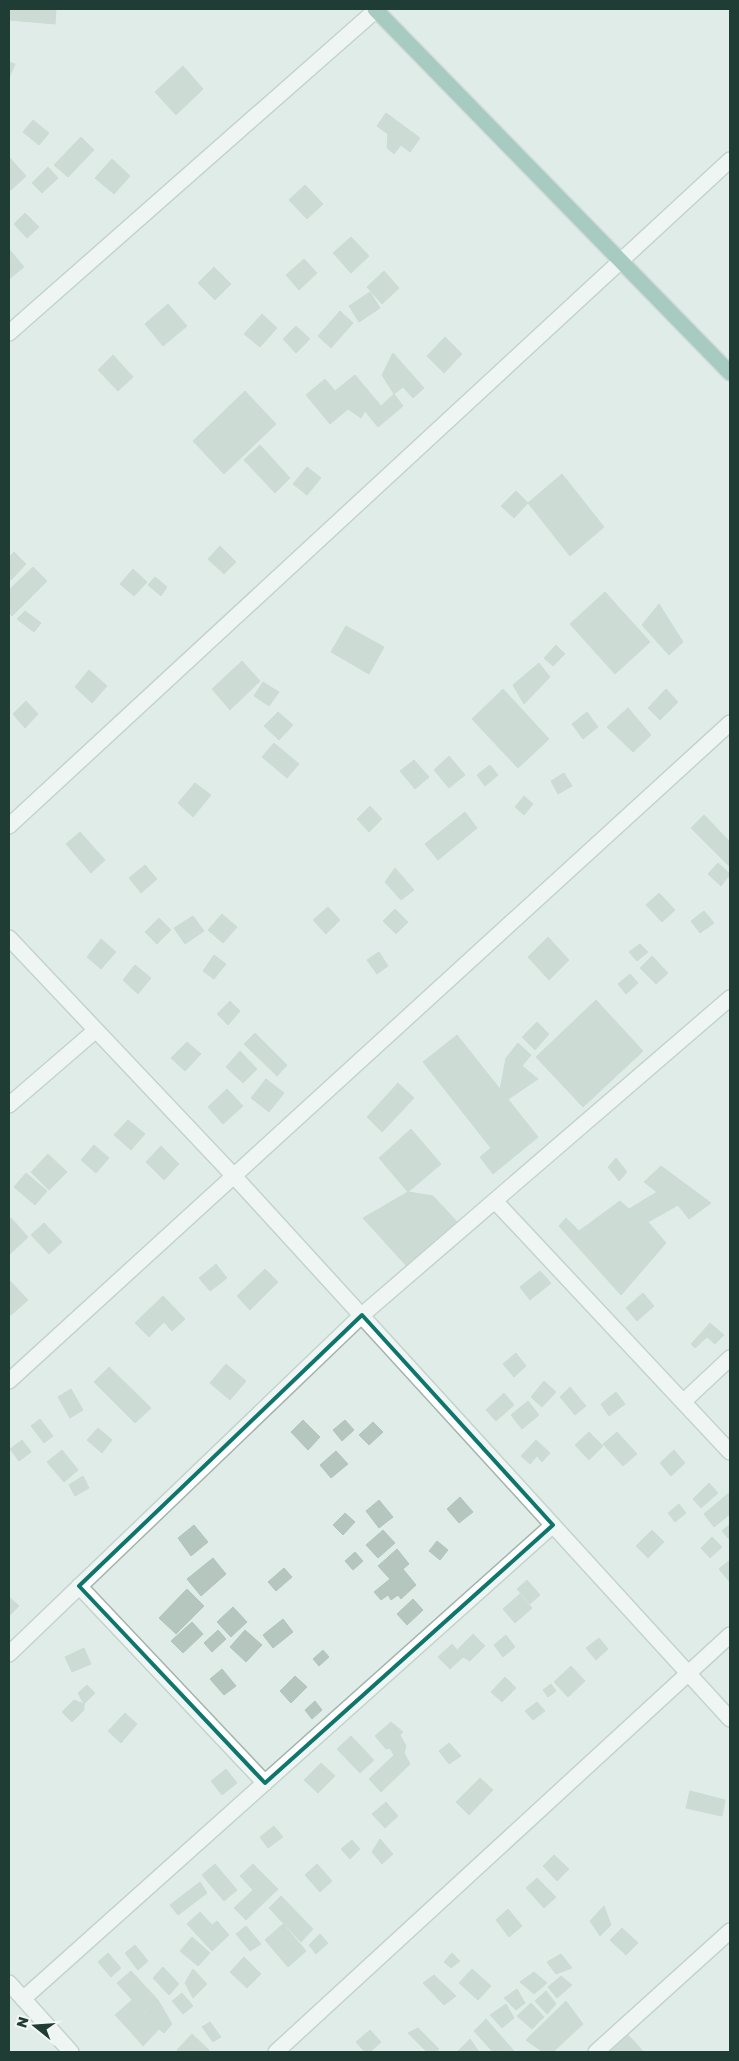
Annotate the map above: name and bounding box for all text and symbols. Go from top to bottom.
north arrow [10,2001,60,2051]
text: N [12,2014,32,2030]

